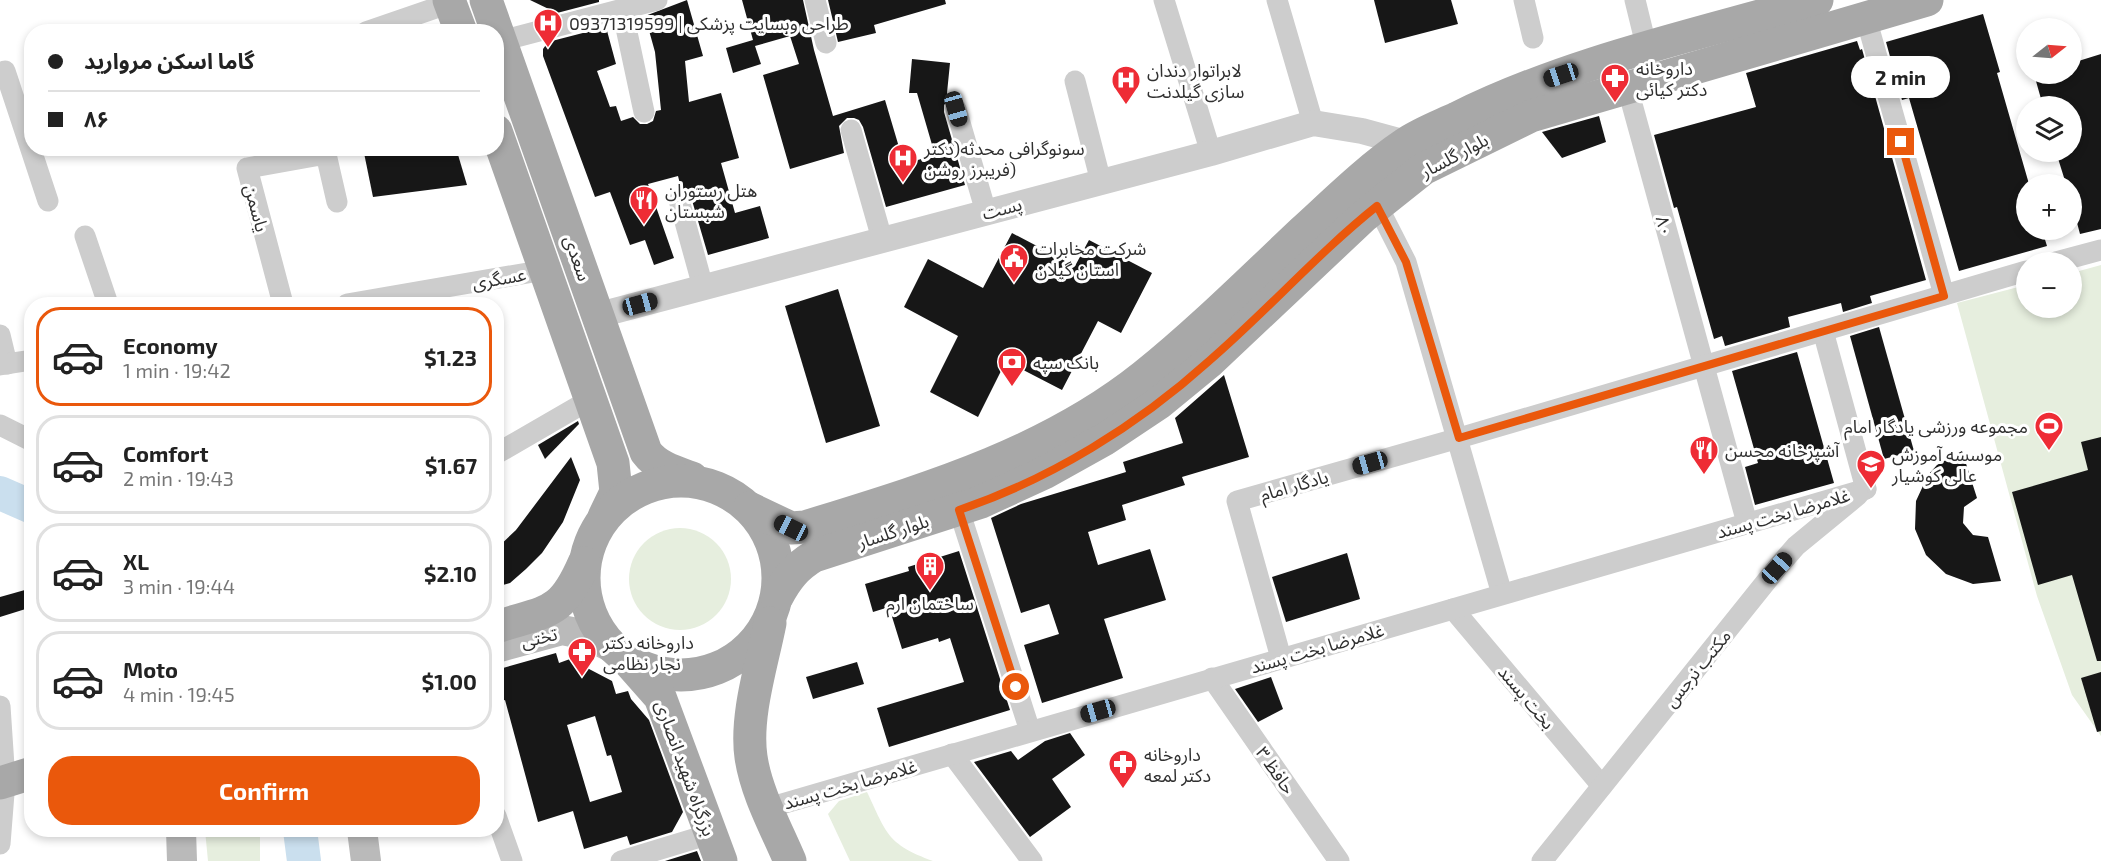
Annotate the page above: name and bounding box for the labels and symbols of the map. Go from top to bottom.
hospital icon: 09371319599 | طراحی وبسایت پزشکی [532,7,564,49]
place label: 09371319599 | طراحی وبسایت پزشکی [569,12,849,35]
north arrow [2016,18,2082,84]
callout: 2 min [1852,55,1950,97]
place label: داروخانه دکتر کیائی [1636,57,1707,101]
place label: لابراتوار دندان سازی گیلدنت [1147,59,1244,103]
car [1541,61,1581,89]
pharmacy icon: داروخانه دکتر کیائی [1599,62,1631,104]
hospital icon: لابراتوار دندان سازی گیلدنت [1110,64,1142,106]
car [942,89,970,129]
street label: بلوار گلسار [1415,128,1492,183]
route end [1887,128,1914,155]
place label: سونوگرافی محدثه(دکتر فریبرز روشن) [923,137,1085,181]
hospital icon: سونوگرافی محدثه(دکتر فریبرز روشن) [887,142,919,184]
place label: هتل رستوران شبستان [665,179,757,223]
street label: یاسمن [239,182,274,234]
restaurant icon: هتل رستوران شبستان [628,184,660,226]
street label: پست [980,192,1025,225]
street label: ۸۰ [1652,213,1678,239]
street label: سعدی [559,232,596,284]
place label: شرکت مخابرات استان گیلان [1035,237,1146,281]
public building icon: شرکت مخابرات استان گیلان [998,242,1030,284]
street label: عسگری [470,262,528,295]
car [620,291,660,317]
bank icon: بانک سپه [996,346,1028,388]
place label: بانک سپه [1033,351,1099,374]
sports icon: مجموعه ورزشی یادگار امام [2033,410,2065,452]
place label: مجموعه ورزشی یادگار امام [1844,415,2028,441]
restaurant icon: آشپزخانه محسن [1688,434,1720,476]
place label: آشپزخانه محسن [1725,439,1840,462]
place label: موسسه آموزش عالی کوشیار [1891,443,2002,487]
school or university icon: موسسه آموزش عالی کوشیار [1855,448,1887,490]
car [1350,449,1390,477]
street label: یادگار امام [1257,465,1332,509]
street label: غلامرضا بخت پسند [1714,483,1853,544]
street label: بلوار گلسار [854,509,932,554]
car [771,512,811,544]
car [1758,549,1796,587]
building icon: ساختمان ارم [914,550,946,592]
place label: ساختمان ارم [886,592,974,618]
street label: غلامرضا بخت پسند [1248,618,1387,679]
street label: تختی [518,622,560,653]
street label: مکتب نرجس [1659,625,1736,712]
place label: داروخانه دکتر نجار نظامی [602,631,694,675]
pharmacy icon: داروخانه دکتر نجار نظامی [566,636,598,678]
street label: بخت پسند [1493,661,1560,734]
route start [1002,673,1029,700]
street label: بزرگراه شهید انصاری [650,697,721,839]
car [1078,697,1118,725]
street label: حافظ ۳ [1252,742,1300,798]
place label: داروخانه دکتر لمعه [1144,743,1211,787]
pharmacy icon: داروخانه دکتر لمعه [1107,748,1139,790]
street label: غلامرضا بخت پسند [781,754,920,815]

